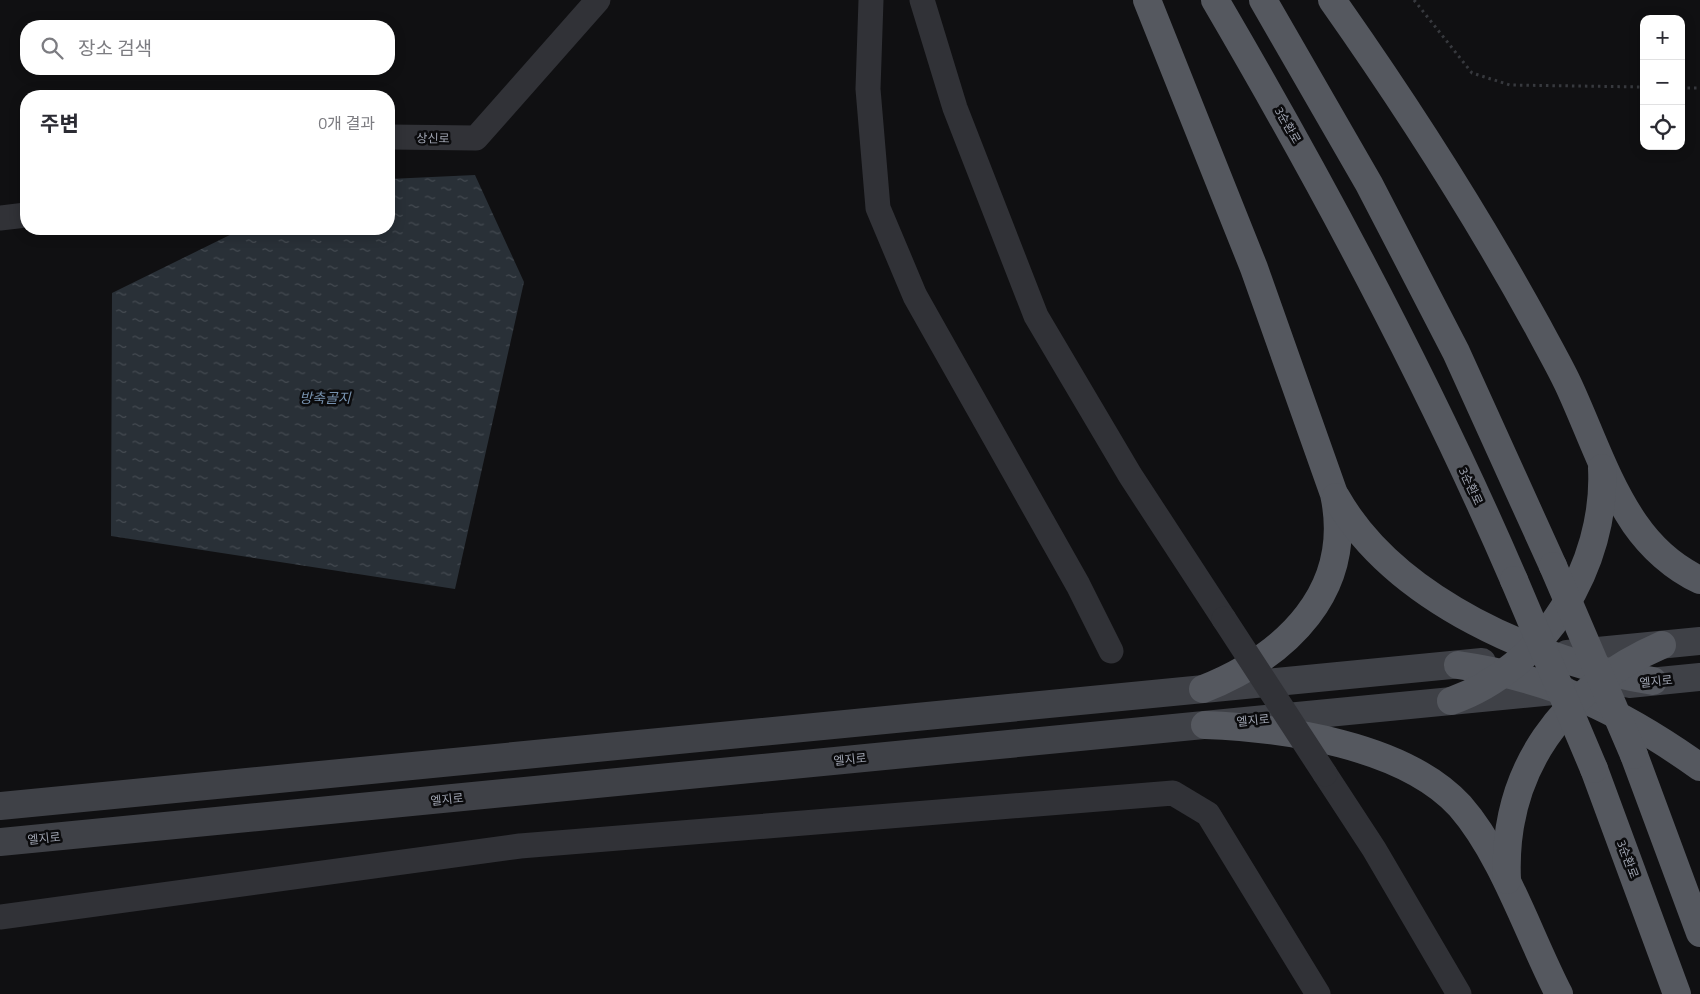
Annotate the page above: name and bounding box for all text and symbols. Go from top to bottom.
map controls [1640,15,1685,150]
button: + [1640,15,1685,60]
search box [20,20,395,75]
text: 장소 검색 [78,33,152,62]
icon: search [38,34,66,62]
button: − [1640,60,1685,105]
street label: 3순환로 [1270,103,1306,147]
button: locate [1640,105,1685,150]
text: 주변 [40,107,79,139]
text: 0개 결과 [318,111,375,135]
street label: 상신로 [416,128,450,148]
water label: 방축골지 [299,387,352,408]
street label: 3순환로 [1454,464,1488,508]
street label: 엘지로 [1639,670,1673,692]
street label: 엘지로 [1236,709,1270,731]
street label: 엘지로 [833,748,867,770]
street label: 엘지로 [430,788,464,810]
street label: 엘지로 [27,827,61,849]
street label: 3순환로 [1612,837,1644,881]

